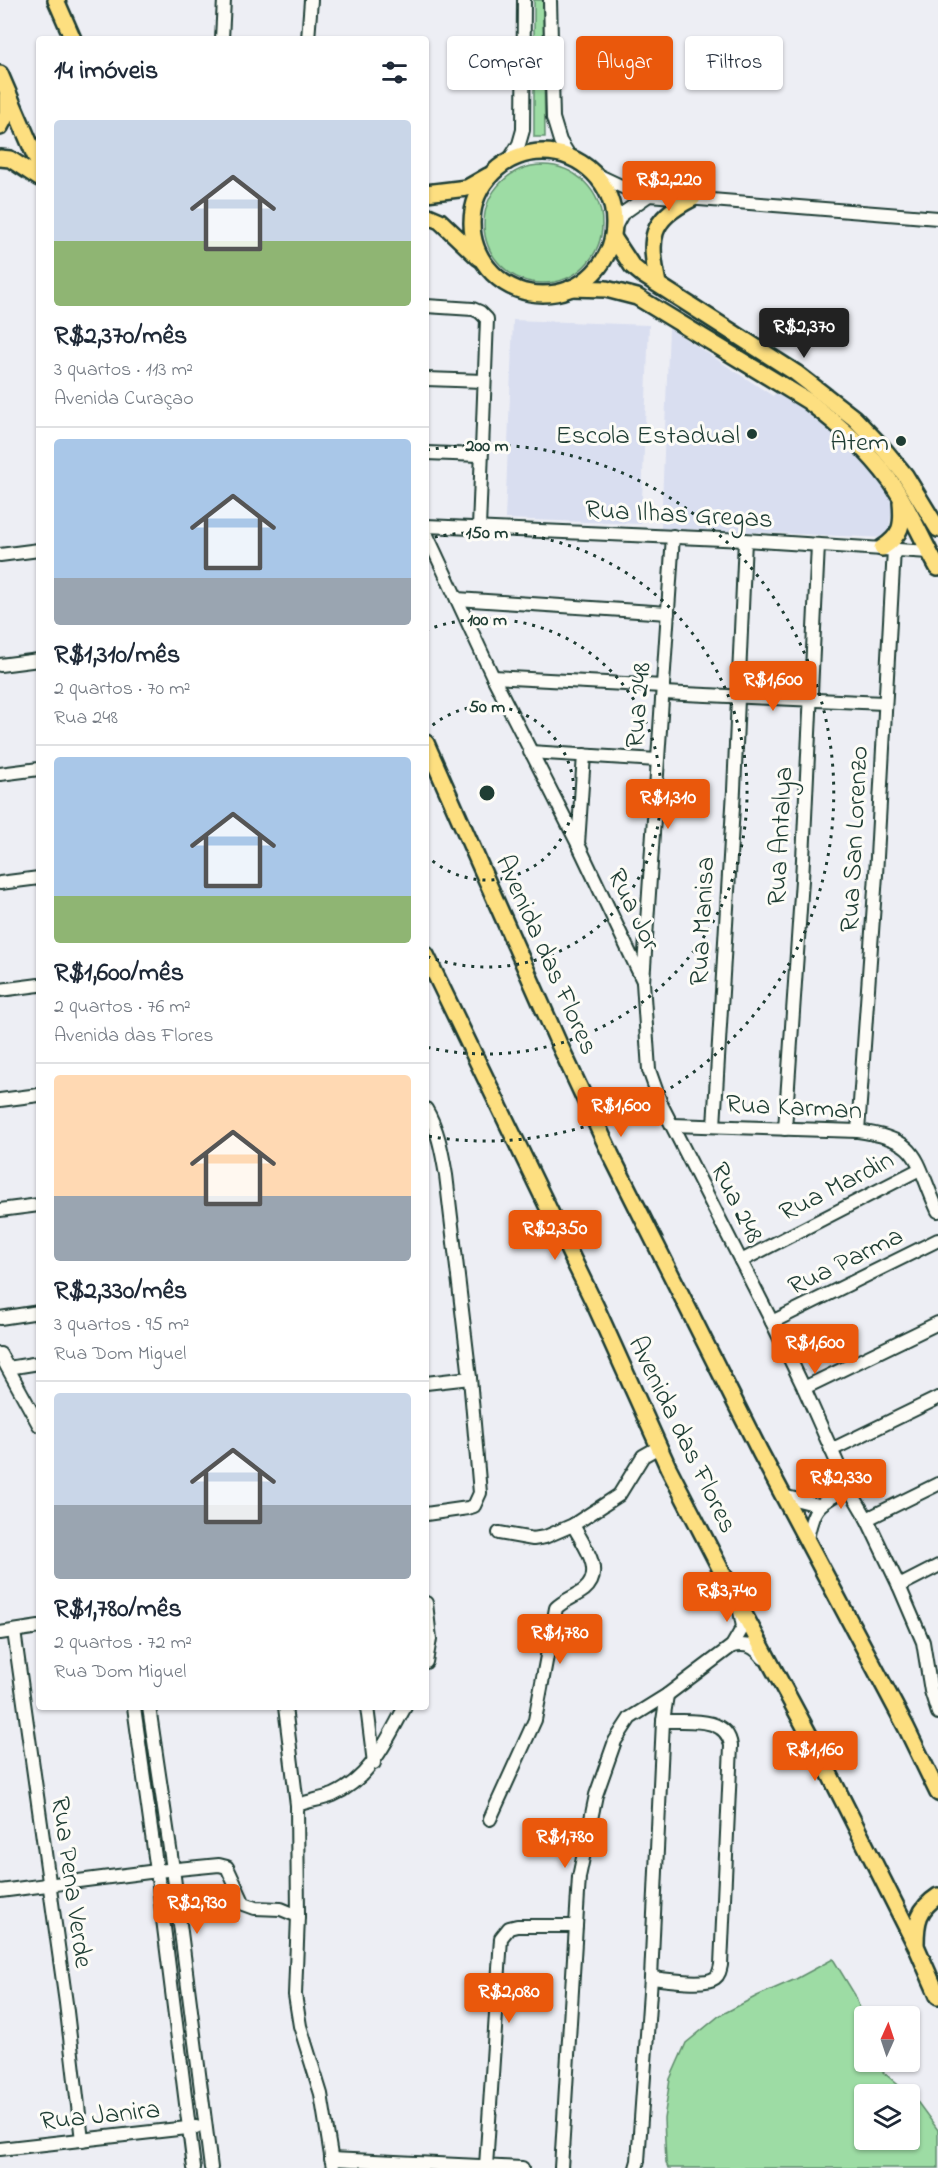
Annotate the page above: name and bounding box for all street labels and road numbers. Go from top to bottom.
street label: Rua Ilhas Gregas [584,491,774,540]
street label: Rua 248 [616,661,663,750]
street label: Rua San Lorenzo [831,745,880,933]
street label: Rua Antalya [758,766,805,907]
street label: Avenida das Flores [484,849,607,1061]
street label: Rua Manisa [681,856,726,987]
street label: Rua Jor [596,862,670,958]
street label: Rua Karman [725,1085,863,1132]
street label: Rua Mardin [773,1142,901,1233]
street label: Rua 248 [699,1156,773,1250]
street label: Rua Parma [782,1218,910,1307]
street label: Avenida das Flores [617,1330,746,1540]
street label: Rua Pena Verde [39,1794,102,1972]
street label: Rua Janira [38,2091,162,2142]

